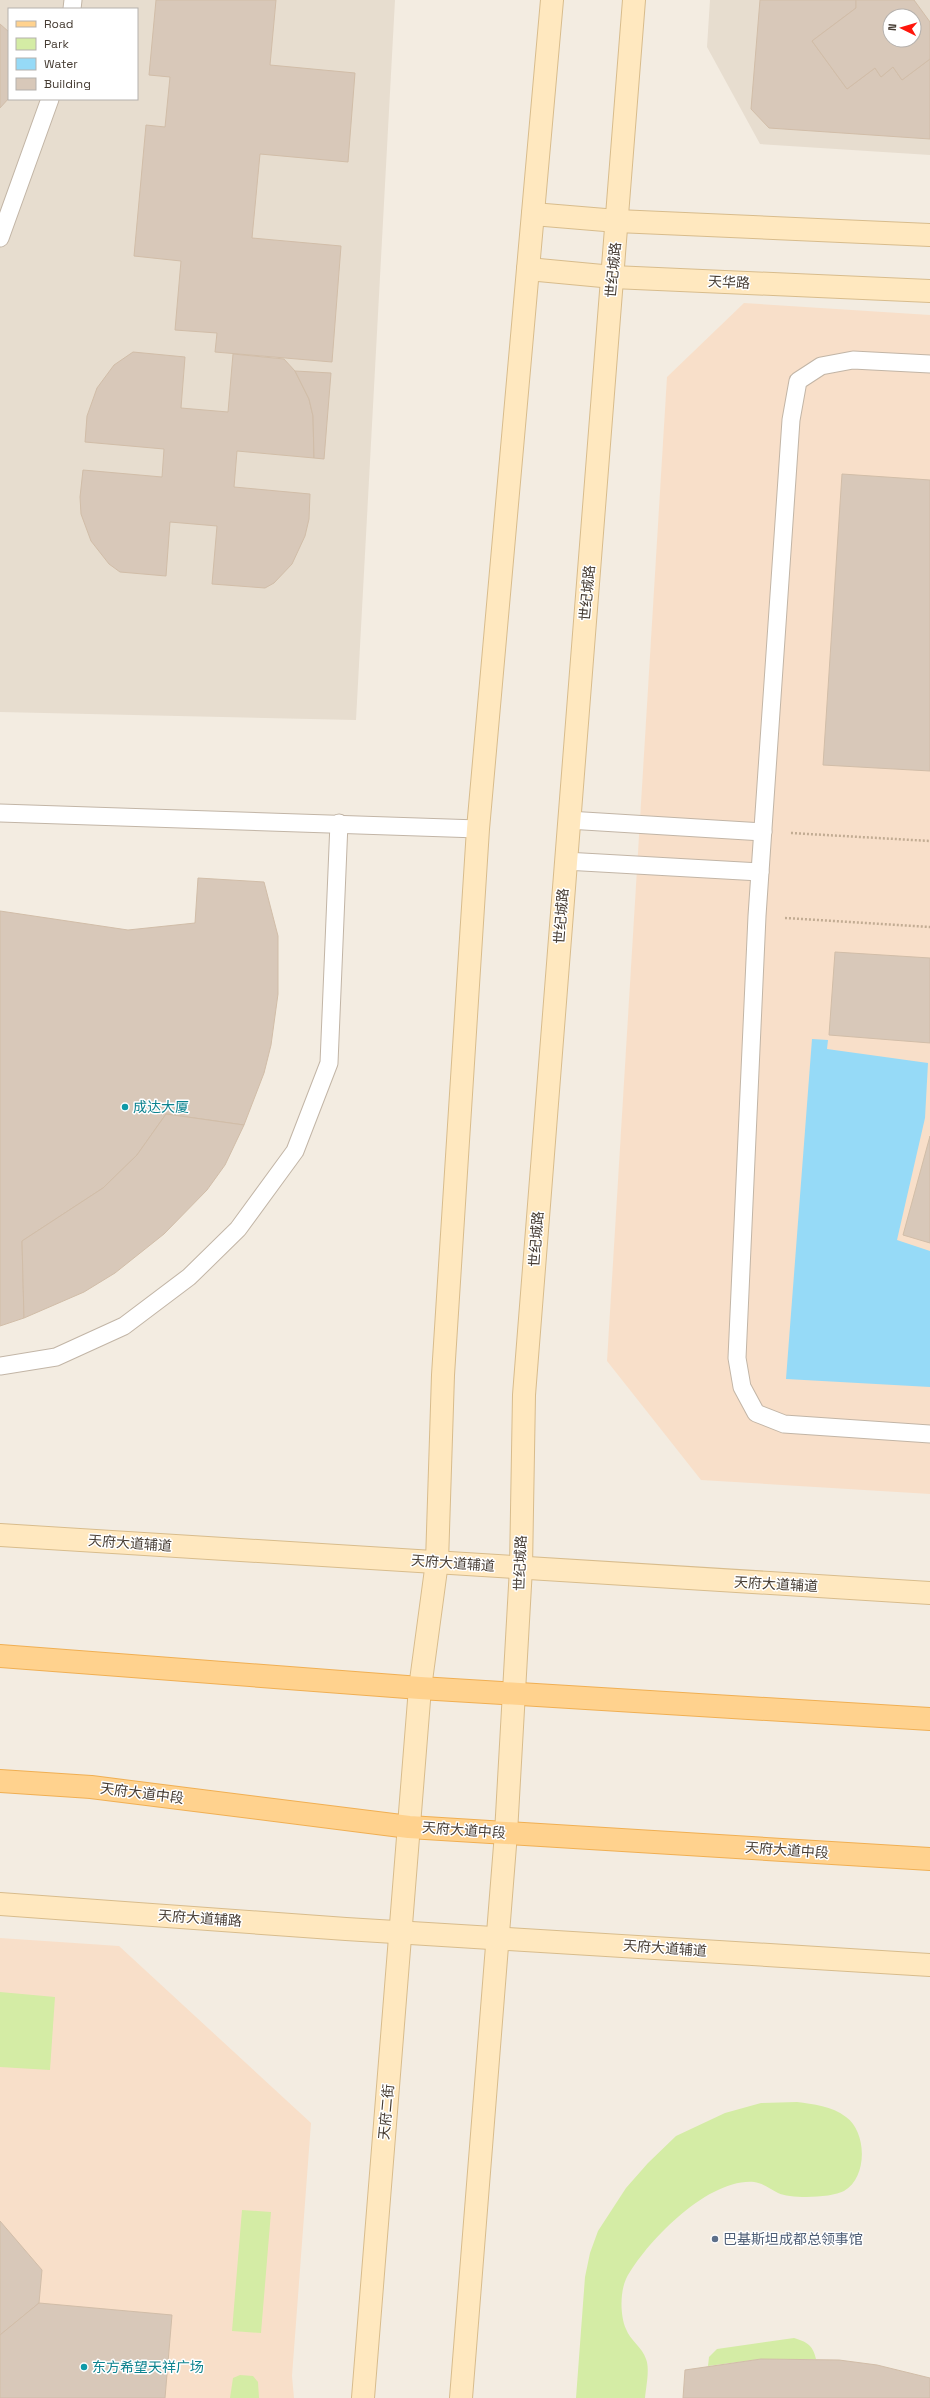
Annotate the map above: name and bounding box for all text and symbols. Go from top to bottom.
legend [8,8,138,100]
north arrow [882,8,922,48]
text: Road [44,16,73,32]
text: N [885,23,899,31]
text: Park [44,36,69,52]
text: Water [44,56,78,72]
text: Building [44,76,91,92]
street label: 世纪城路 [602,241,624,299]
street label: 天华路 [708,272,750,292]
street label: 世纪城路 [576,564,598,622]
street label: 世纪城路 [550,887,572,945]
place label: 成达大厦 [133,1098,189,1116]
marker: 成达大厦 [120,1102,130,1112]
street label: 世纪城路 [525,1210,547,1268]
street label: 天府大道辅道 [87,1531,173,1555]
street label: 世纪城路 [510,1535,530,1591]
street label: 天府大道辅道 [410,1551,496,1575]
street label: 天府大道辅道 [734,1573,818,1595]
street label: 天府大道中段 [99,1779,185,1807]
street label: 天府大道中段 [421,1818,507,1842]
street label: 天府大道中段 [744,1838,830,1862]
street label: 天府大道辅路 [157,1906,243,1930]
street label: 天府大道辅道 [622,1936,708,1960]
street label: 天府二街 [375,2083,397,2141]
place label: 巴基斯坦成都总领事馆 [723,2230,863,2248]
marker: 巴基斯坦成都总领事馆 [710,2234,720,2244]
place label: 东方希望天祥广场 [92,2358,204,2376]
marker: 东方希望天祥广场 [79,2362,89,2372]

